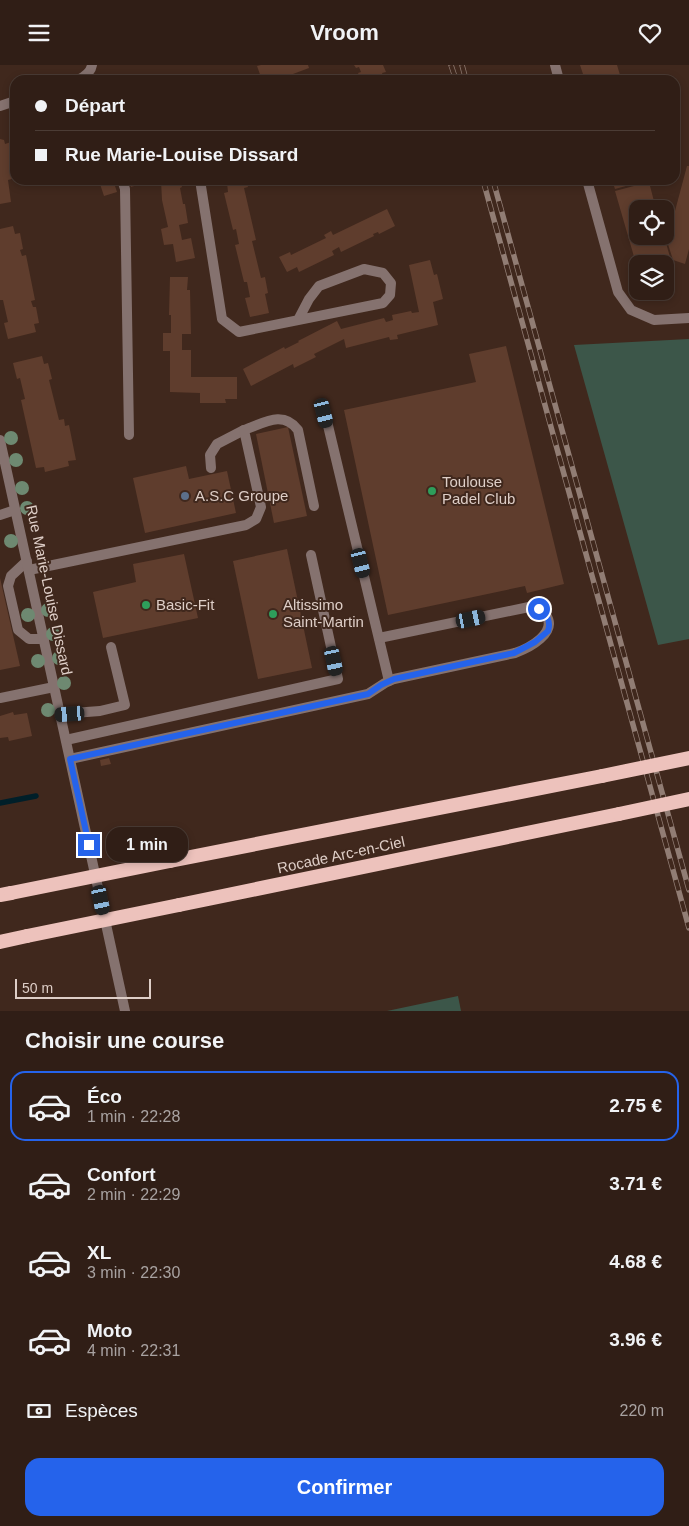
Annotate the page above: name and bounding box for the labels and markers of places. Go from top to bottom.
place label: Toulouse Padel Club [442,473,515,507]
marker: Toulouse Padel Club [426,485,438,497]
place label: A.S.C Groupe [195,487,288,504]
marker: A.S.C Groupe [179,490,191,502]
place label: Basic-Fit [156,596,215,613]
place label: Altissimo Saint-Martin [283,596,364,630]
marker: Basic-Fit [140,599,152,611]
marker: Altissimo Saint-Martin [267,608,279,620]

